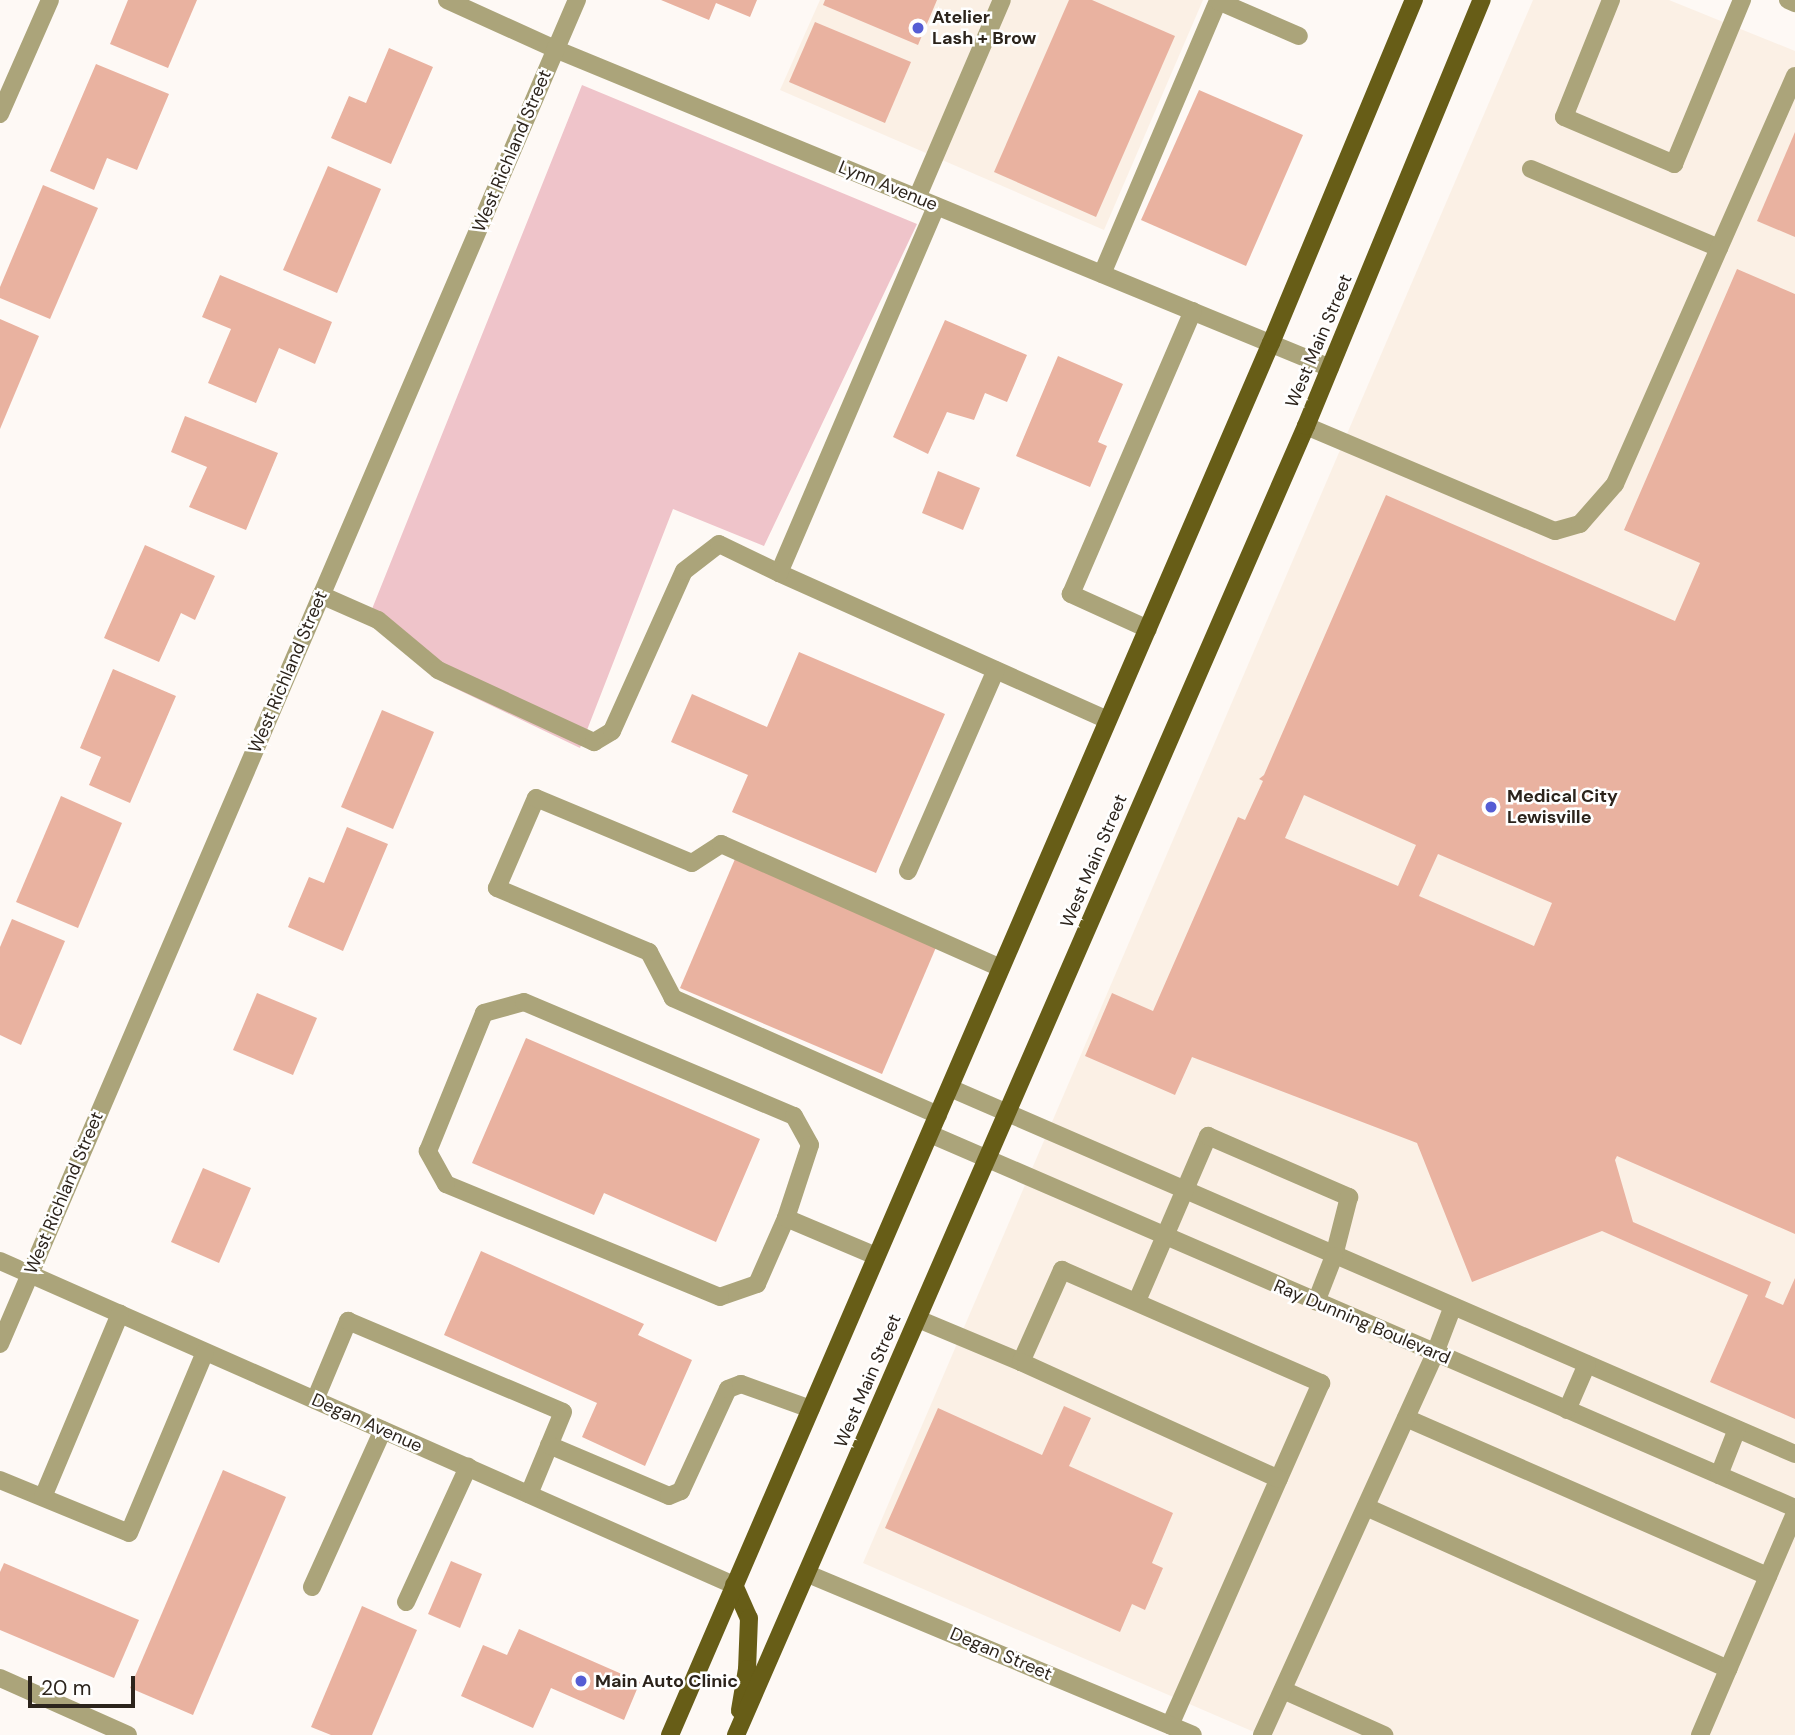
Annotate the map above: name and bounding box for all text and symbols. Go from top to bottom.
place label: Atelier Lash + Brow [932,7,1036,50]
marker: Atelier Lash + Brow [910,20,926,36]
street label: West Richland Street [468,67,556,235]
street label: Lynn Avenue [835,156,941,216]
street label: West Main Street [1281,271,1357,411]
street label: West Richland Street [244,588,332,756]
place label: Medical City Lewisville [1507,786,1618,828]
street label: West Main Street [1056,791,1132,931]
marker: Medical City Lewisville [1481,797,1501,817]
street label: West Richland Street [20,1109,108,1277]
street label: Ray Dunning Boulevard [1270,1275,1454,1369]
street label: West Main Street [830,1311,906,1451]
street label: Degan Avenue [308,1389,426,1457]
street label: Degan Street [947,1623,1055,1685]
scale bar [32,1662,138,1706]
place label: Main Auto Clinic [595,1670,738,1692]
marker: Main Auto Clinic [573,1673,589,1689]
text: 20 m [41,1674,92,1702]

